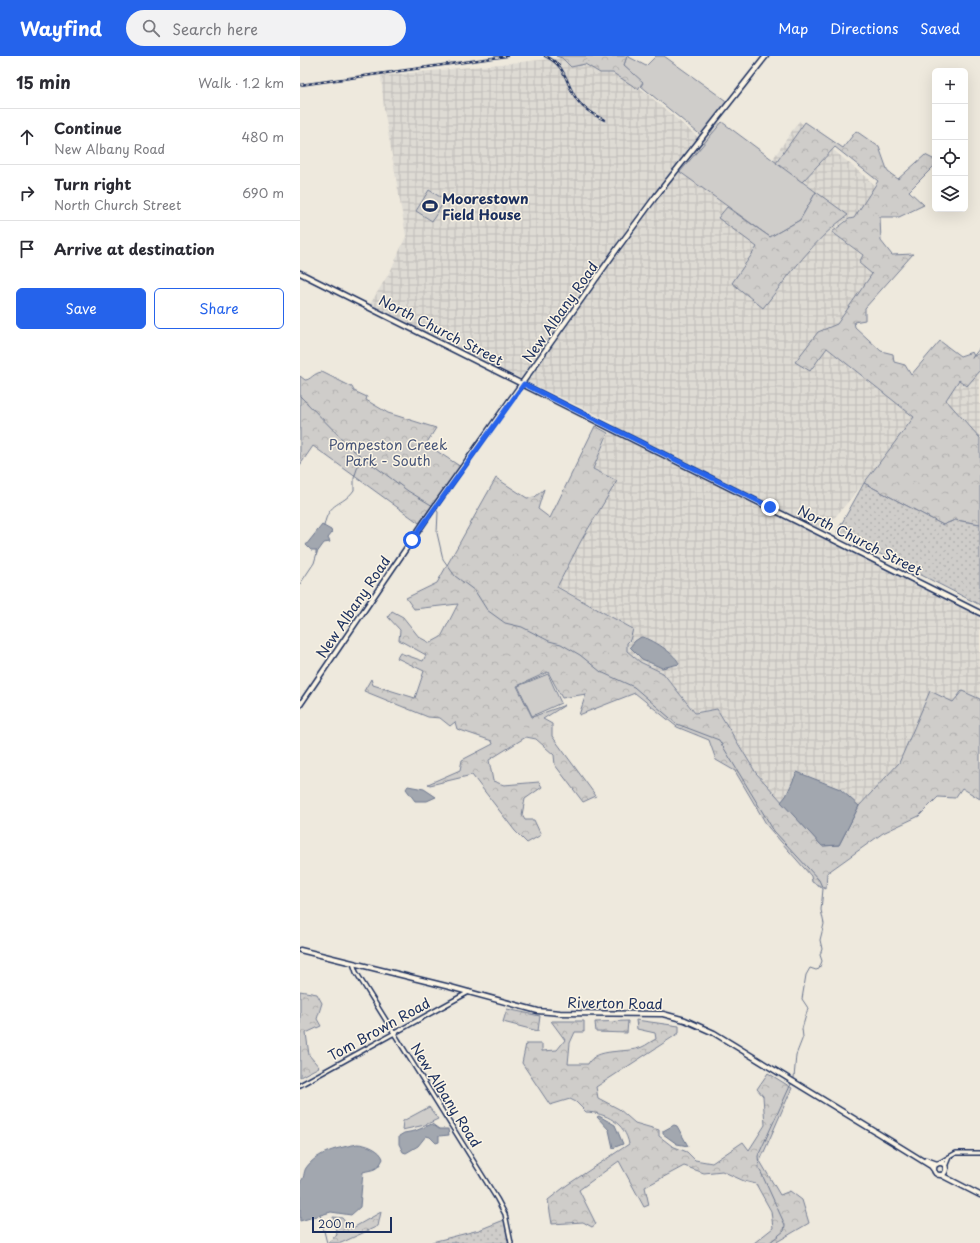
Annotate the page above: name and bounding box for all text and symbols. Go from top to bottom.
search box [126,10,406,46]
text: Wayfind [20,14,102,42]
icon: search [140,17,162,39]
text: Search here [172,17,258,40]
text: Map [778,18,808,39]
text: Directions [830,18,898,39]
text: Saved [920,18,960,39]
map controls [932,68,968,212]
button: + [932,68,968,104]
text: 15 min [16,69,71,95]
text: Walk · 1.2 km [198,73,284,92]
button: − [932,104,968,140]
text: Continue [54,116,122,139]
icon: ahead [16,126,38,148]
text: 480 m [242,127,284,146]
text: New Albany Road [54,139,165,158]
button: locate [932,140,968,176]
text: Turn right [54,172,131,195]
button: layers [932,176,968,212]
icon: right [16,182,38,204]
text: 690 m [242,183,284,202]
place label: Moorestown Field House [442,188,529,225]
text: North Church Street [54,195,181,214]
sports icon: Moorestown Field House [421,197,439,215]
text: Arrive at destination [54,237,215,260]
icon: arrive [16,238,38,260]
street label: New Albany Road [517,257,603,367]
button: Save [16,288,146,329]
button: Share [154,288,284,329]
street label: North Church Street [375,290,507,371]
park label: Pompeston Creek Park - South [329,434,448,471]
route end [761,498,779,516]
street label: North Church Street [794,500,926,581]
route start [403,531,421,549]
street label: New Albany Road [311,552,395,662]
street label: Tom Brown Road [324,992,434,1066]
street label: Riverton Road [567,992,663,1014]
street label: New Albany Road [405,1039,487,1151]
scale bar [312,1215,392,1234]
text: 200 m [318,1215,355,1232]

